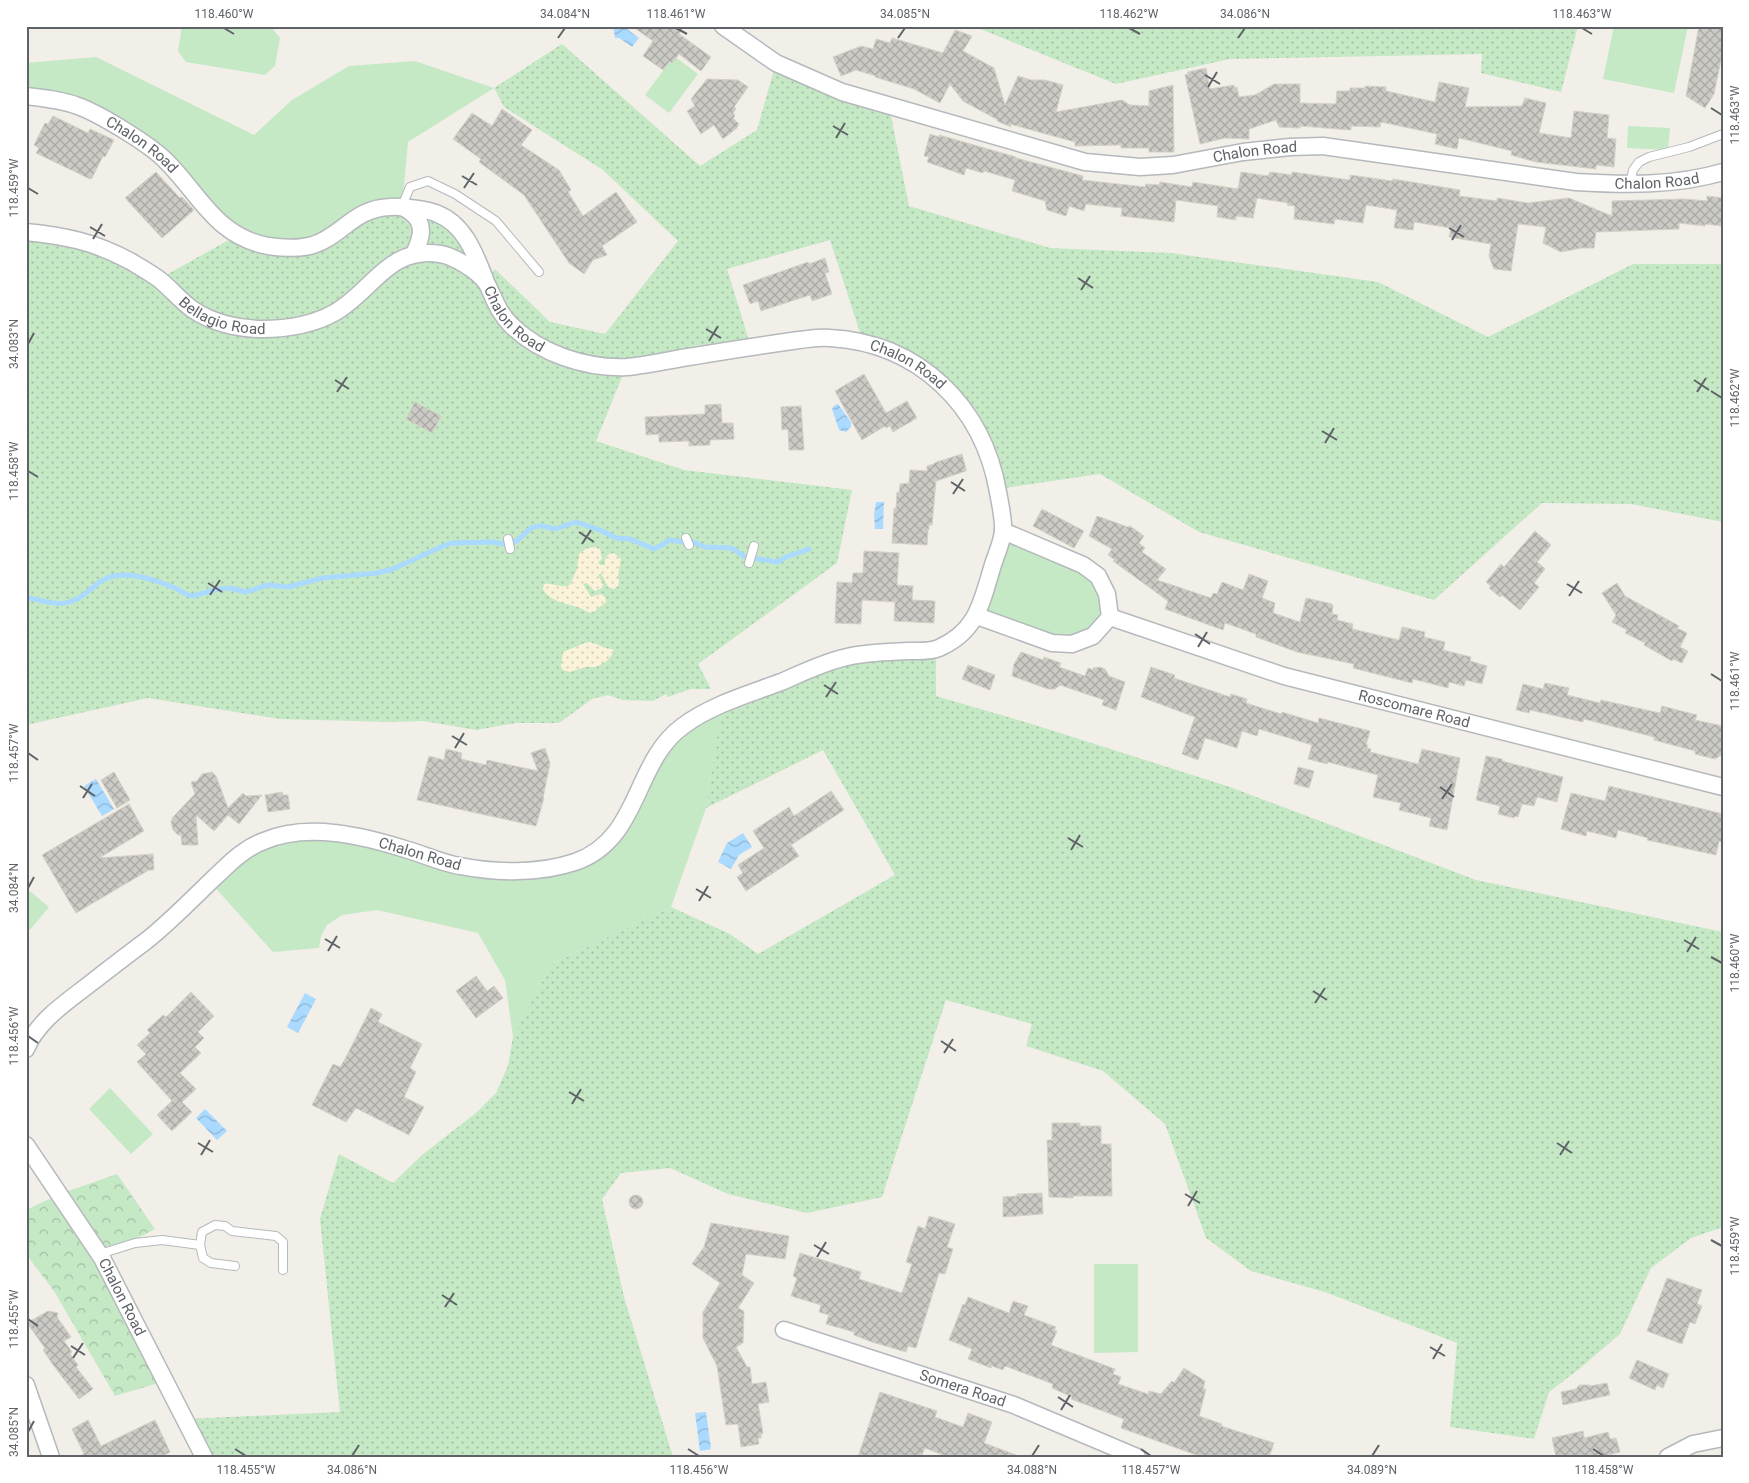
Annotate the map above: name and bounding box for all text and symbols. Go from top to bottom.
text: 118.460°W [195,7,254,21]
text: 34.084°N [540,7,590,21]
text: 118.461°W [647,7,706,21]
text: 34.085°N [880,7,930,21]
text: 118.462°W [1100,7,1159,21]
text: 34.086°N [1220,7,1270,21]
text: 118.463°W [1553,7,1612,21]
text: 118.463°W [1728,85,1742,144]
street label: Chalon Road [103,112,182,177]
street label: Chalon Road [1211,138,1297,166]
text: 118.459°W [7,158,21,217]
street label: Chalon Road [1614,169,1701,193]
street label: Chalon Road [480,283,548,356]
street label: Bellagio Road [175,293,266,338]
text: 34.083°N [7,319,21,369]
street label: Chalon Road [868,336,950,393]
text: 118.462°W [1728,368,1742,427]
text: 118.458°W [7,441,21,500]
text: 118.461°W [1728,651,1742,710]
street label: Roscomare Road [1357,686,1472,732]
text: 118.457°W [7,723,21,782]
street label: Chalon Road [377,834,463,874]
text: 34.084°N [7,863,21,913]
text: 118.460°W [1728,933,1742,992]
text: 118.456°W [7,1006,21,1065]
text: 118.459°W [1728,1216,1742,1275]
street label: Chalon Road [95,1255,149,1339]
text: 118.455°W [7,1289,21,1348]
street label: Somera Road [917,1366,1008,1411]
text: 34.085°N [7,1407,21,1457]
text: 118.455°W [217,1463,276,1477]
text: 34.086°N [327,1463,377,1477]
text: 118.456°W [670,1463,729,1477]
text: 34.088°N [1007,1463,1057,1477]
text: 118.457°W [1122,1463,1181,1477]
text: 34.089°N [1347,1463,1397,1477]
text: 118.458°W [1575,1463,1634,1477]

